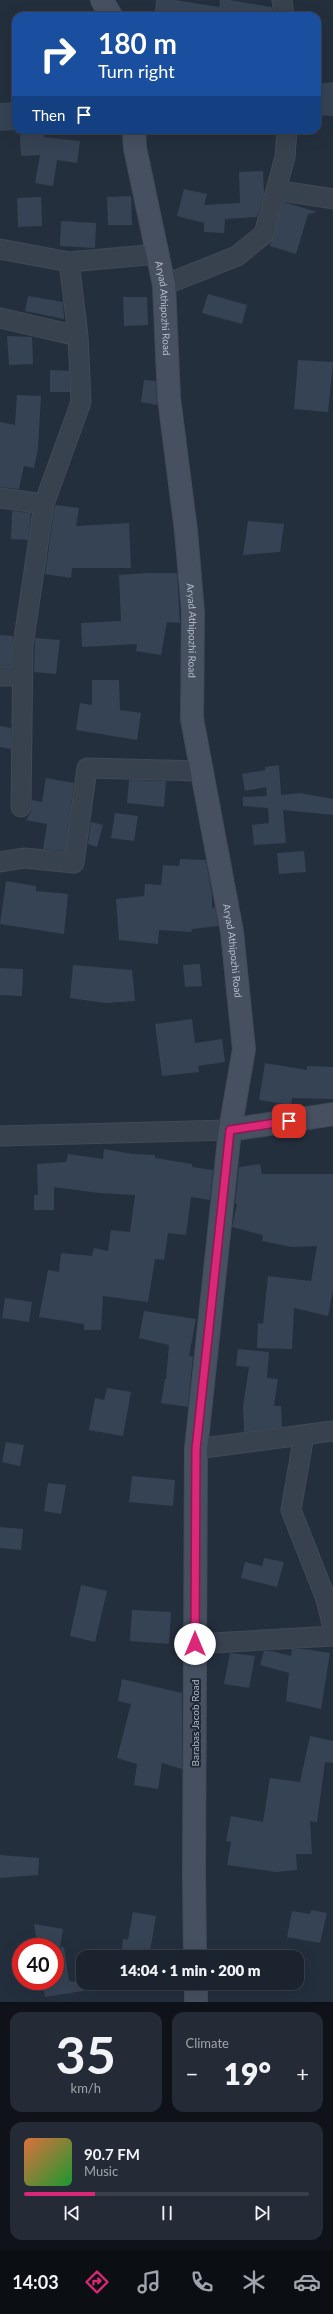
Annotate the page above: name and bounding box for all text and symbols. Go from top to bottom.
text: 180 m [98,26,177,60]
icon: right [32,28,84,80]
text: Turn right [98,60,175,82]
icon: arrive [73,104,95,126]
text: Then [32,106,65,124]
street label: Aryad Athipozhi Road [153,260,173,356]
street label: Aryad Athipozhi Road [185,583,199,678]
street label: Aryad Athipozhi Road [221,903,245,998]
pin [272,1104,306,1138]
icon: arrive [278,1110,300,1132]
position arrow [174,1623,216,1665]
street label: Barabas Jacob Road [189,1680,201,1766]
speed limit sign: 40 [12,1938,64,1990]
text: 14:04 · 1 min · 200 m [119,1961,261,1979]
text: 35 [56,2023,116,2085]
text: Climate [186,2035,229,2051]
text: 19° [224,2055,271,2091]
text: − [186,2060,198,2087]
text: + [296,2060,309,2087]
text: km/h [71,2080,101,2096]
text: 90.7 FM [84,2145,140,2163]
text: Music [84,2163,118,2179]
icon: previous [61,2202,83,2224]
icon: pause [156,2202,178,2224]
icon: next [251,2202,273,2224]
icon: directions [83,2268,111,2296]
icon: music [135,2268,163,2296]
icon: phone [188,2268,216,2296]
icon: climate [240,2268,268,2296]
icon: car [293,2268,321,2296]
text: 14:03 [12,2271,59,2293]

